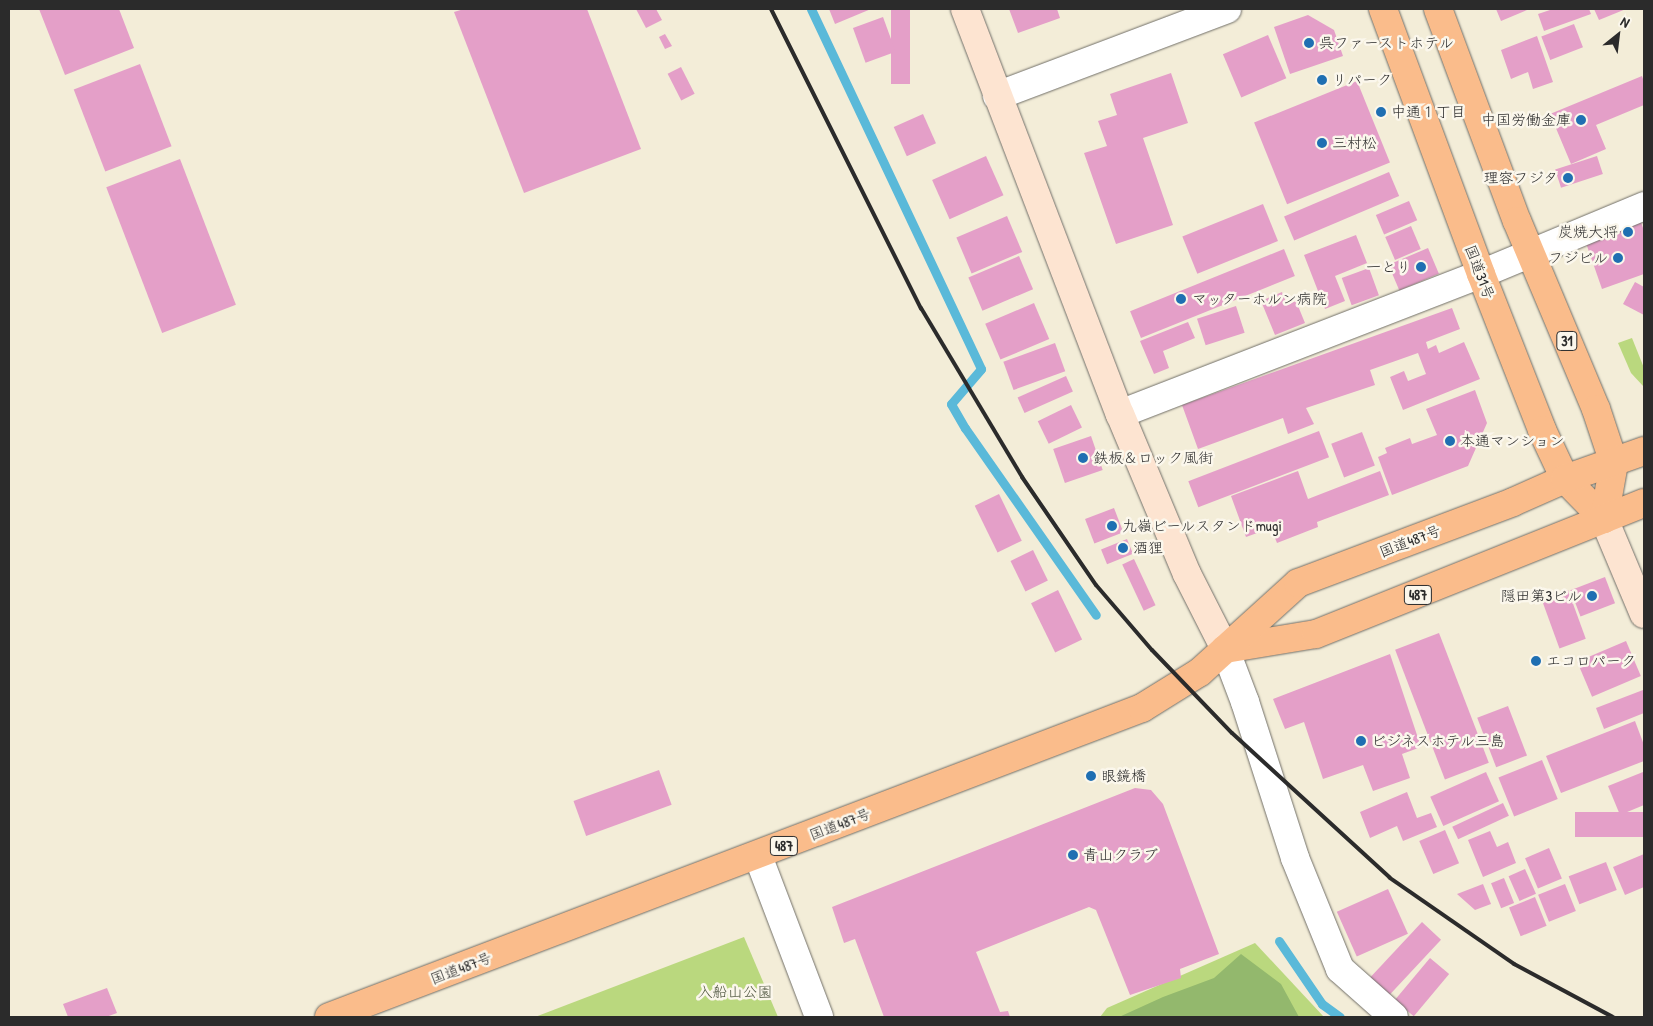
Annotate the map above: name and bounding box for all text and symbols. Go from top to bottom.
north arrow [1593,10,1643,60]
text: N [1618,11,1633,32]
place label: 呉ファーストホテル [1319,34,1454,52]
marker: 呉ファーストホテル [1303,37,1315,49]
place label: リパーク [1332,71,1392,89]
marker: リパーク [1316,74,1328,86]
place label: 中通１丁目 [1391,103,1466,121]
marker: 中通１丁目 [1375,106,1387,118]
place label: 中国労働金庫 [1481,111,1571,129]
marker: 中国労働金庫 [1575,114,1587,126]
place label: 三村松 [1332,134,1377,152]
marker: 三村松 [1316,137,1328,149]
place label: 理容フジタ [1483,169,1558,187]
marker: 理容フジタ [1562,172,1574,184]
place label: 炭焼大将 [1558,223,1618,241]
marker: 炭焼大将 [1622,226,1634,238]
street label: 国道31号 [1461,242,1499,302]
place label: フジビル [1548,249,1608,267]
marker: フジビル [1612,252,1624,264]
place label: 一とり [1366,258,1411,276]
marker: 一とり [1415,261,1427,273]
place label: マッターホルン病院 [1192,290,1327,308]
marker: マッターホルン病院 [1174,292,1188,306]
road number: 31 [1556,330,1578,352]
place label: 本通マンション [1460,432,1565,450]
marker: 本通マンション [1444,435,1456,447]
place label: 鉄板＆ロック風街 [1093,449,1213,467]
marker: 鉄板＆ロック風街 [1077,452,1089,464]
place label: 九嶺ビールスタンドmugi [1122,517,1282,535]
marker: 九嶺ビールスタンドmugi [1106,520,1118,532]
street label: 国道487号 [1377,521,1443,561]
place label: 酒狸 [1133,539,1163,557]
marker: 酒狸 [1117,542,1129,554]
road number: 487 [1403,584,1433,606]
place label: 隠田第3ビル [1500,587,1582,605]
marker: 隠田第3ビル [1586,590,1598,602]
place label: エコロパーク [1546,652,1636,670]
marker: エコロパーク [1530,655,1542,667]
place label: ビジネスホテル三島 [1371,732,1506,750]
marker: ビジネスホテル三島 [1355,735,1367,747]
place label: 眼鏡橋 [1101,767,1146,785]
marker: 眼鏡橋 [1085,770,1097,782]
street label: 国道487号 [807,804,873,844]
road number: 487 [769,834,799,858]
place label: 青山クラブ [1083,846,1158,864]
marker: 青山クラブ [1067,849,1079,861]
street label: 国道487号 [428,948,494,988]
park label: 入船山公園 [698,983,772,1001]

